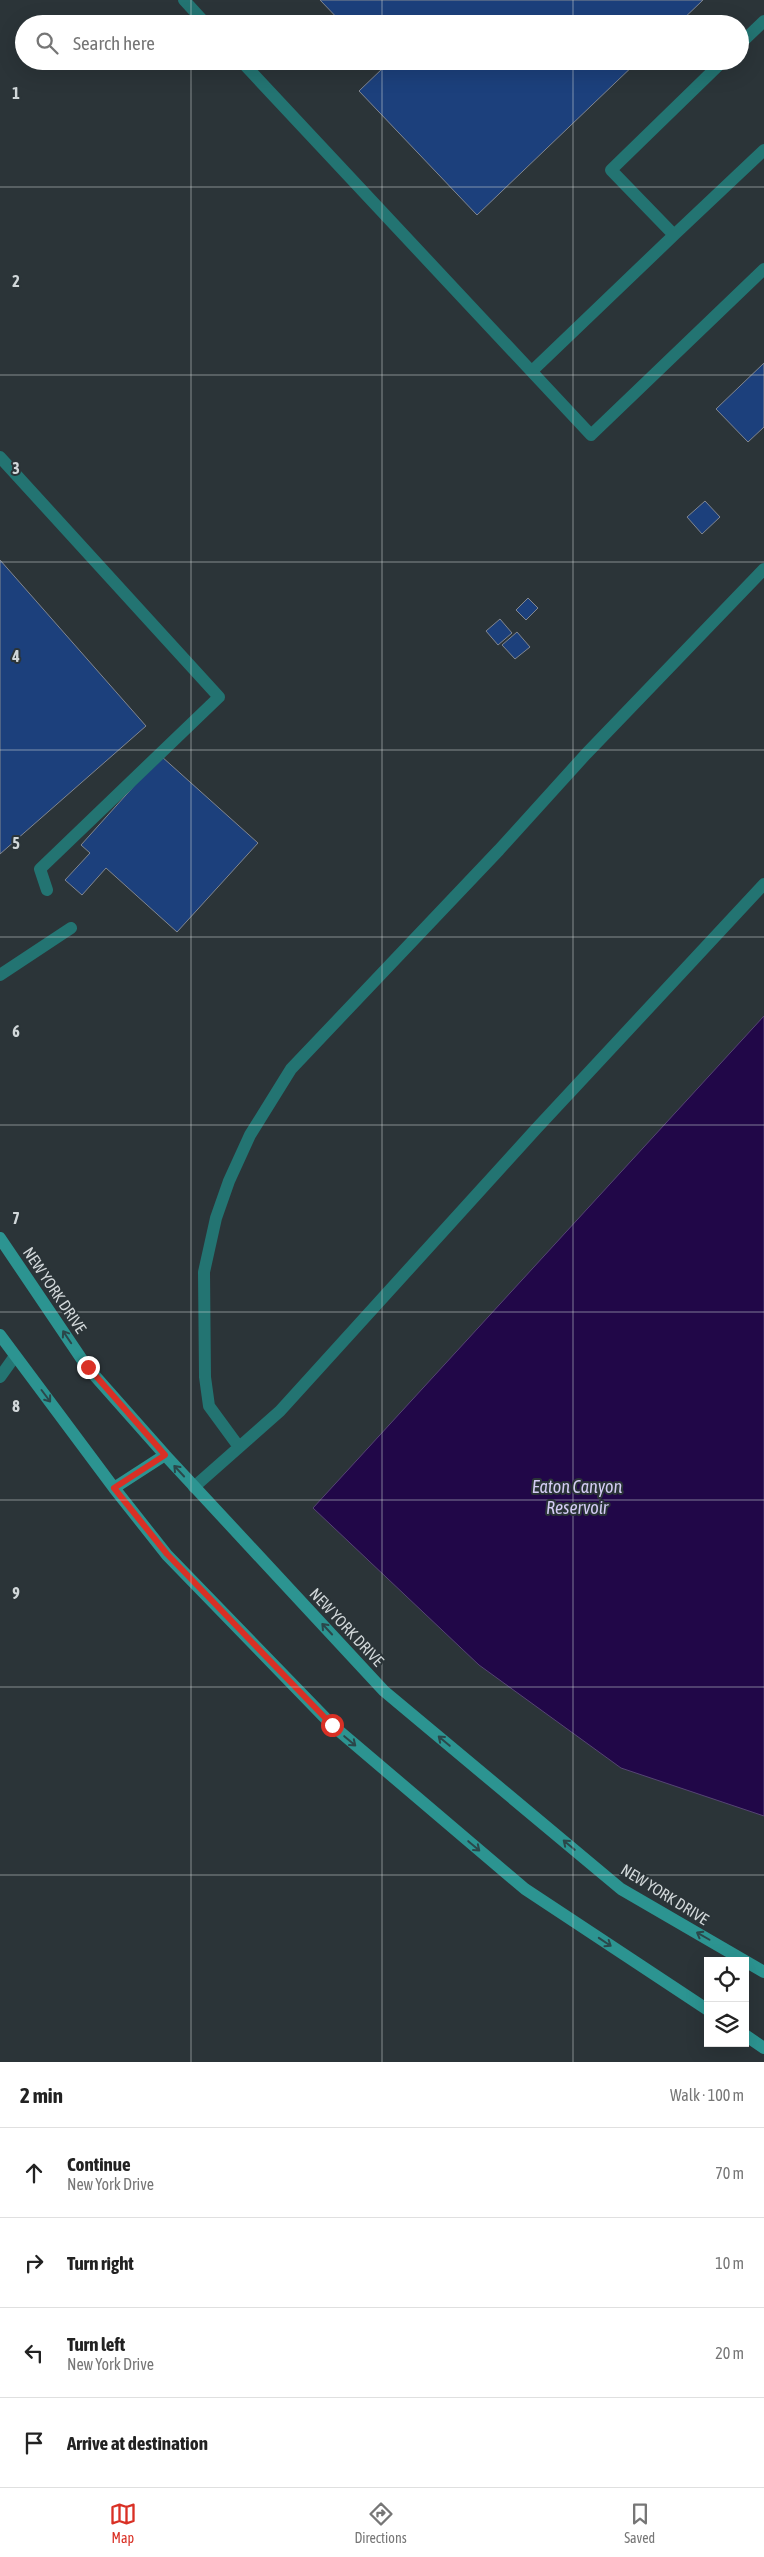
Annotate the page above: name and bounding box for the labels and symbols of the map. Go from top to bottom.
text: 1 [12,84,20,102]
text: 2 [12,272,20,290]
text: 3 [12,459,20,477]
text: 4 [11,647,20,665]
text: 5 [12,834,20,852]
text: 6 [12,1022,20,1040]
text: 7 [12,1209,20,1227]
street label: NEW YORK DRIVE [20,1244,90,1337]
one-way arrow [62,1330,72,1344]
route end [77,1356,100,1379]
one-way arrow [40,1389,51,1402]
text: 8 [12,1397,20,1415]
one-way arrow [173,1464,185,1477]
water label: Eaton Canyon Reservoir [532,1476,622,1518]
text: 9 [12,1584,20,1602]
street label: NEW YORK DRIVE [306,1584,388,1670]
one-way arrow [321,1623,333,1636]
route start [321,1714,344,1737]
one-way arrow [344,1735,357,1746]
one-way arrow [438,1735,451,1746]
one-way arrow [562,1839,575,1850]
one-way arrow [468,1840,481,1852]
street label: NEW YORK DRIVE [618,1860,712,1928]
one-way arrow [696,1931,710,1941]
one-way arrow [598,1937,612,1947]

